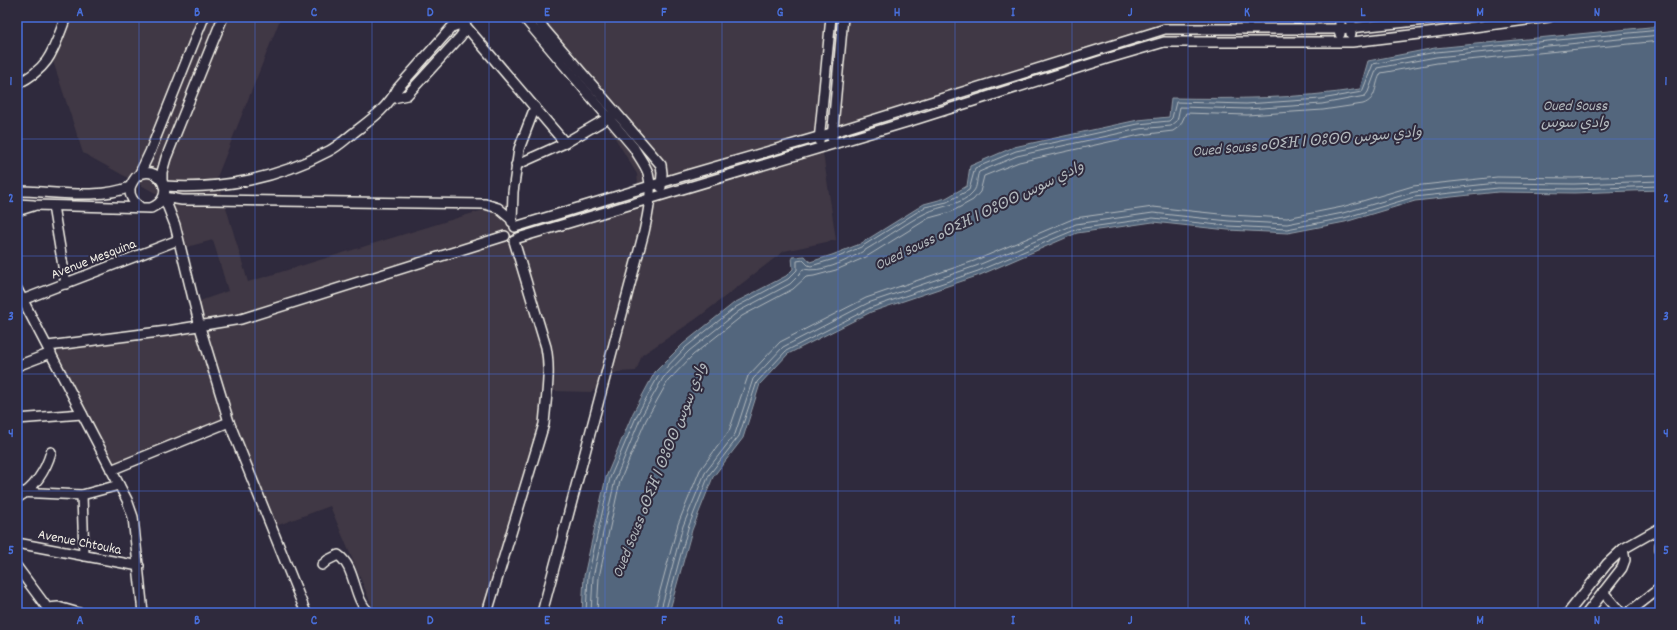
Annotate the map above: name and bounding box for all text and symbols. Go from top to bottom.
text: A [76,4,84,23]
text: B [194,4,200,23]
text: C [311,4,318,23]
text: D [427,4,434,23]
text: E [544,4,551,23]
text: F [661,4,667,23]
text: G [777,4,784,23]
text: H [894,4,901,23]
text: I [1011,4,1016,23]
text: J [1128,4,1133,23]
text: K [1244,4,1250,23]
text: L [1360,4,1366,23]
text: M [1476,4,1484,23]
text: N [1594,4,1600,23]
text: 1 [10,73,13,92]
text: 1 [1665,73,1668,92]
water label: Oued Souss وادي سوس [1541,96,1609,135]
water label: Oued Souss ⴰⵙⵉⴼ ⵏ ⵙⵓⵙⵙ وادي سوس [1192,122,1423,164]
water label: Oued Souss ⴰⵙⵉⴼ ⵏ ⵙⵓⵙⵙ وادي سوس [872,156,1088,277]
text: 2 [8,190,14,209]
text: 2 [1663,190,1669,209]
street label: Avenue Mesquina [48,234,140,285]
text: 3 [8,308,14,327]
text: 3 [1663,308,1669,327]
water label: Oued Souss ⴰⵙⵉⴼ ⵏ ⵙⵓⵙⵙ وادي سوس [608,360,714,582]
text: 4 [8,425,14,444]
text: 4 [1663,425,1669,444]
street label: Avenue Chtouka [36,525,123,561]
text: 5 [8,542,14,561]
text: 5 [1663,542,1669,561]
text: A [76,612,84,630]
text: B [194,612,200,630]
text: C [311,612,318,630]
text: D [427,612,434,630]
text: E [544,612,551,630]
text: F [661,612,667,630]
text: G [777,612,784,630]
text: H [894,612,901,630]
text: I [1011,612,1016,630]
text: J [1128,612,1133,630]
text: K [1244,612,1250,630]
text: L [1360,612,1366,630]
text: M [1476,612,1484,630]
text: N [1594,612,1600,630]

